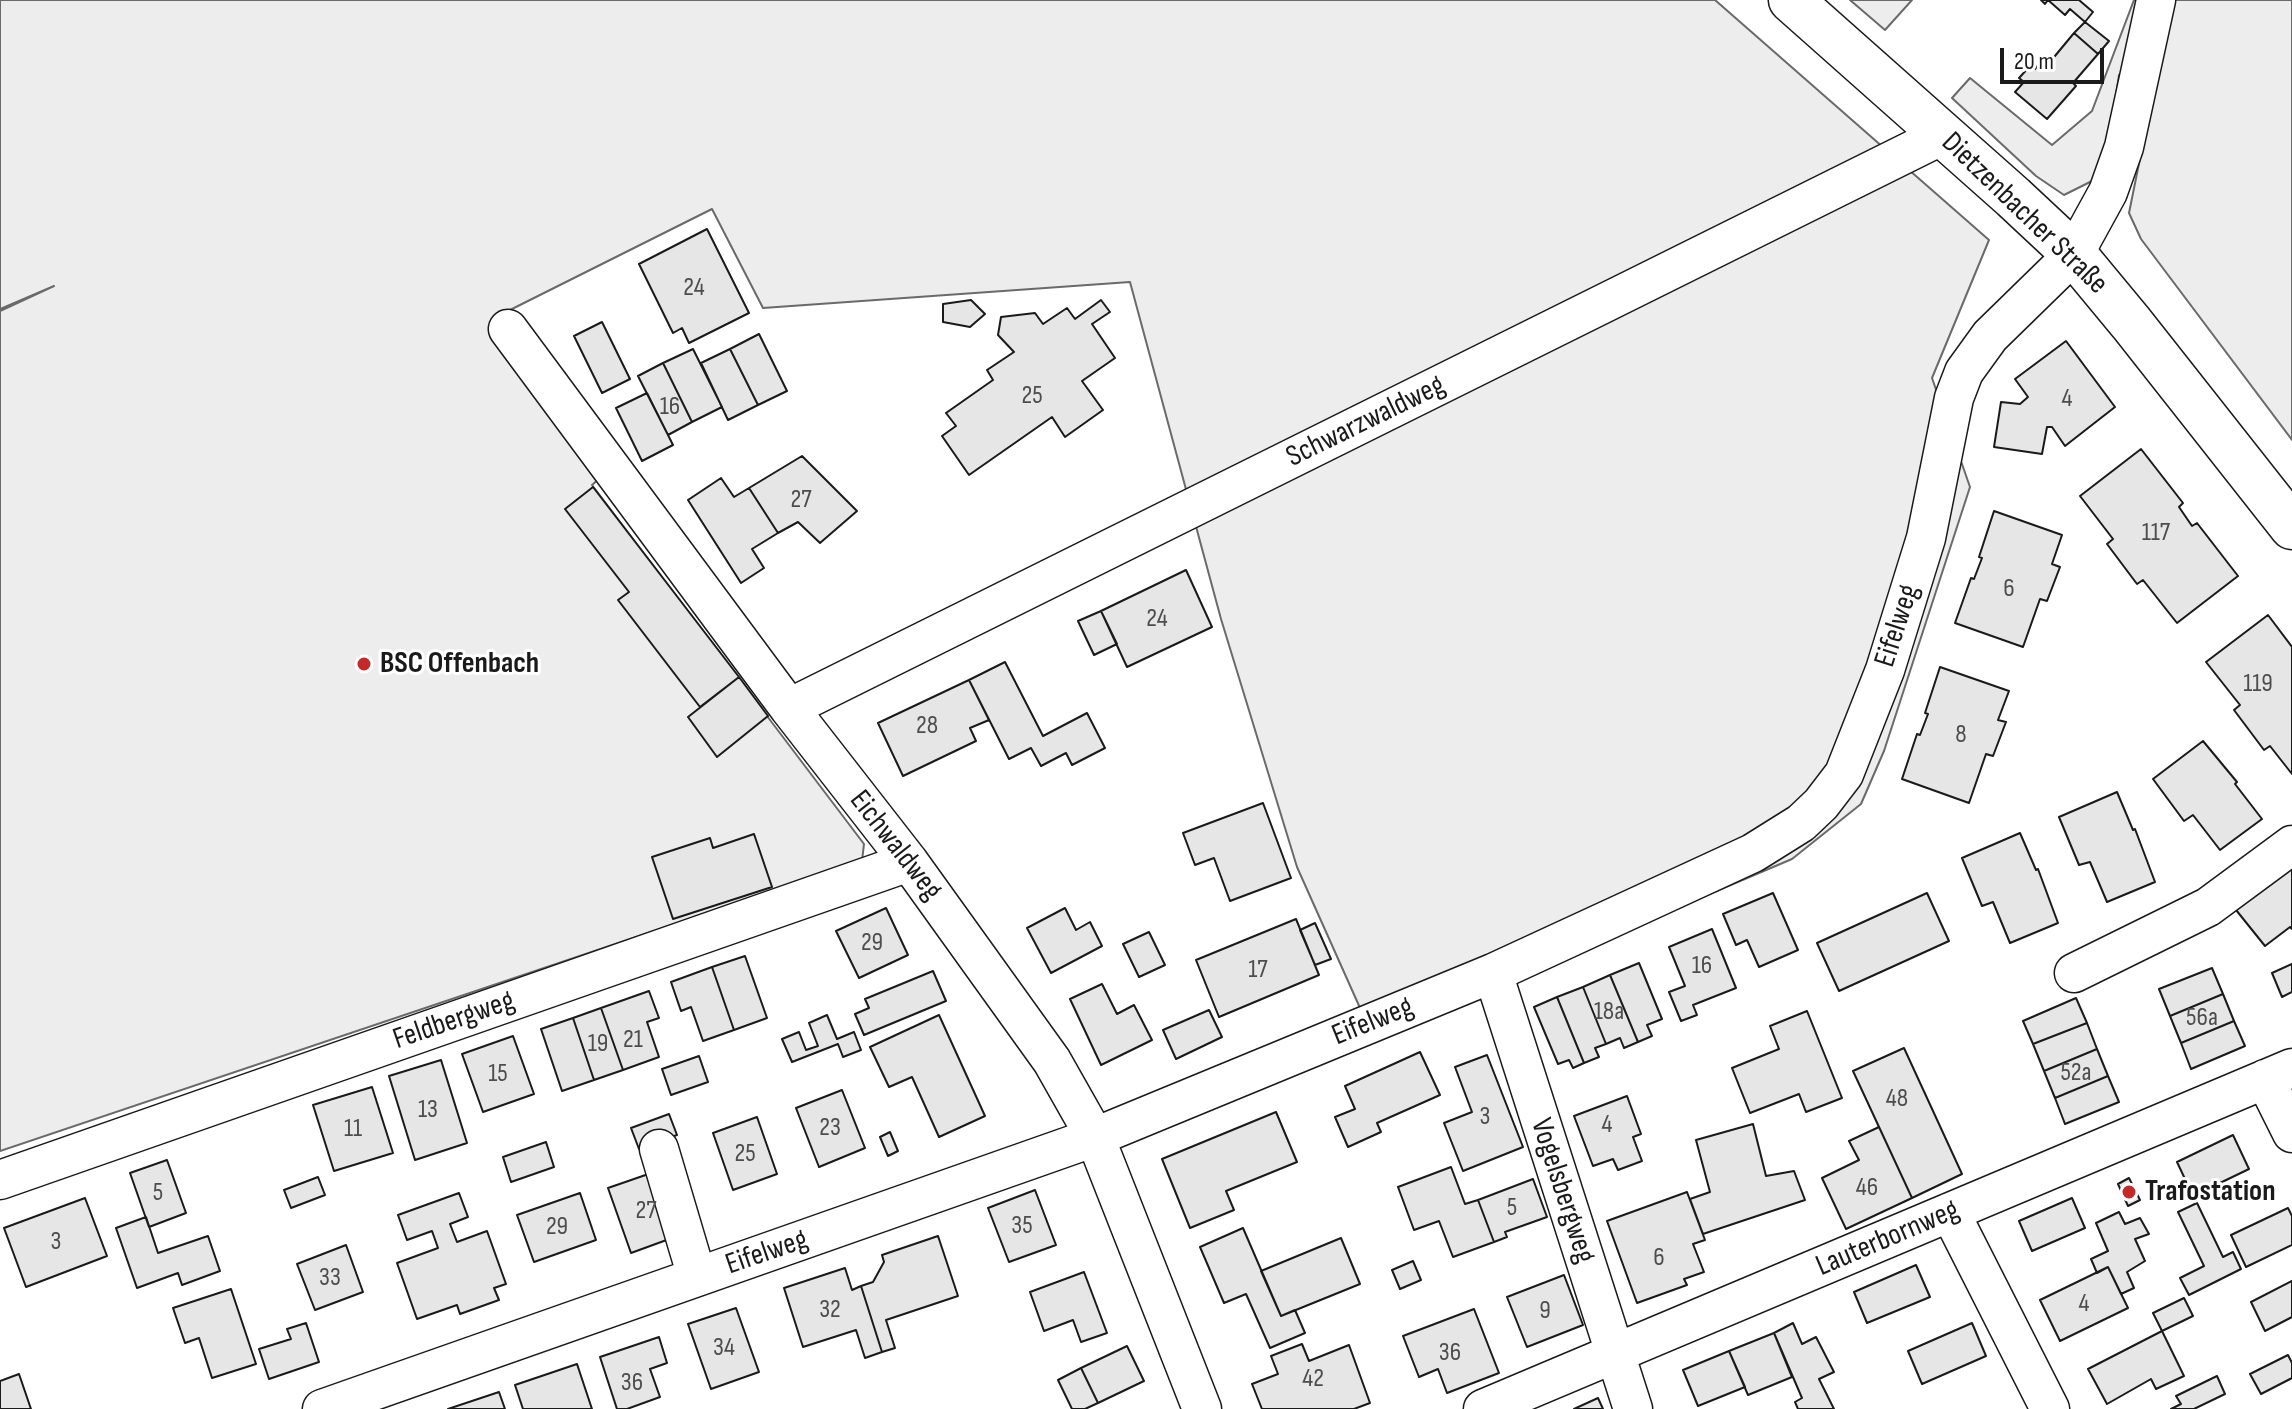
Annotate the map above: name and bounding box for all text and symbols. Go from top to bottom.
scale bar [2004,32,2108,82]
text: 20 m [2014,47,2054,76]
street label: Dietzenbacher Straße [1933,126,2115,302]
house number: 24 [683,272,705,304]
street label: Schwarzwaldweg [1281,368,1451,476]
house number: 25 [1021,380,1043,412]
house number: 4 [2062,383,2072,415]
house number: 16 [660,391,680,423]
house number: 27 [790,484,812,516]
house number: 117 [2142,517,2170,549]
house number: 6 [2003,573,2015,605]
street label: Eifelweg [1868,580,1928,672]
house number: 24 [1146,603,1168,635]
place label: BSC Offenbach [380,646,539,682]
marker: BSC Offenbach [355,655,373,673]
house number: 119 [2243,668,2273,700]
house number: 28 [916,710,938,742]
house number: 8 [1955,719,1967,751]
street label: Eichwaldweg [841,784,949,908]
house number: 29 [861,927,883,959]
house number: 16 [1692,950,1712,982]
house number: 17 [1248,954,1268,986]
street label: Feldbergweg [389,983,519,1059]
street label: Eifelweg [1327,990,1419,1054]
house number: 18a [1594,996,1624,1028]
house number: 56a [2186,1002,2218,1034]
house number: 21 [623,1024,643,1056]
house number: 19 [588,1028,608,1060]
house number: 52a [2060,1057,2092,1089]
house number: 15 [488,1058,508,1090]
house number: 48 [1886,1083,1908,1115]
house number: 13 [418,1094,438,1126]
house number: 3 [1480,1101,1490,1133]
house number: 4 [1602,1109,1612,1141]
house number: 23 [819,1112,841,1144]
house number: 11 [344,1113,362,1145]
street label: Vogelsbergweg [1522,1114,1602,1268]
house number: 25 [734,1138,756,1170]
house number: 46 [1856,1172,1878,1204]
place label: Trafostation [2145,1174,2276,1210]
house number: 5 [153,1177,163,1209]
marker: Trafostation [2120,1183,2138,1201]
house number: 5 [1507,1192,1517,1224]
street label: Lauterbornweg [1811,1193,1965,1285]
house number: 27 [635,1195,657,1227]
house number: 35 [1011,1210,1033,1242]
house number: 29 [546,1211,568,1243]
street label: Eifelweg [721,1222,813,1284]
house number: 3 [51,1226,61,1258]
house number: 6 [1653,1242,1665,1274]
house number: 33 [319,1262,341,1294]
house number: 4 [2079,1288,2089,1320]
house number: 32 [819,1294,841,1326]
house number: 9 [1539,1295,1551,1327]
house number: 34 [713,1332,735,1364]
house number: 36 [1439,1337,1461,1369]
house number: 42 [1302,1363,1324,1395]
house number: 36 [621,1367,643,1399]

